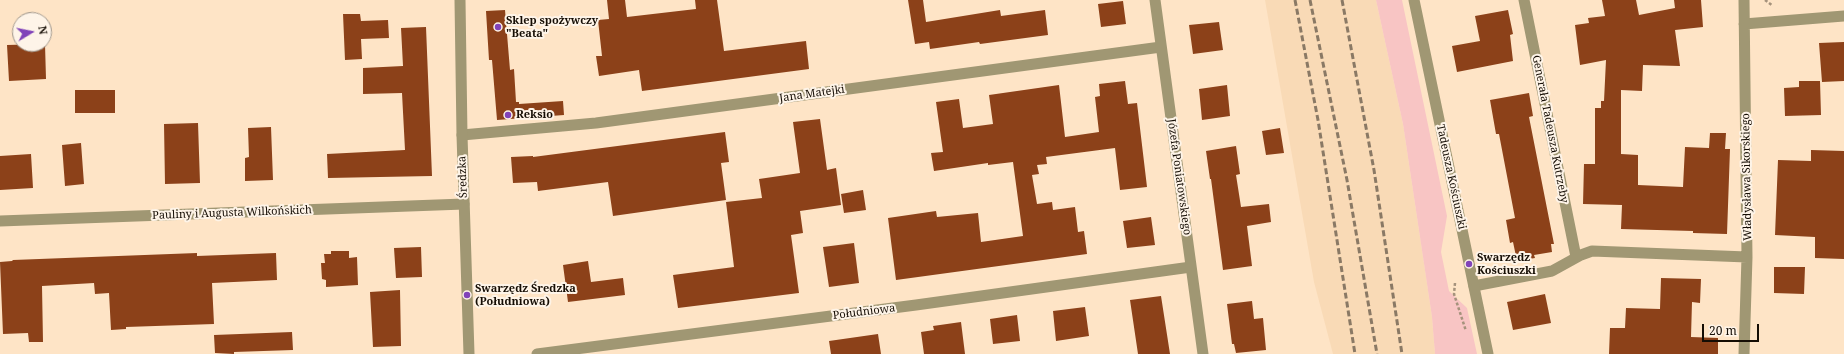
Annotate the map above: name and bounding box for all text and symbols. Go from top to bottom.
north arrow [12,12,52,52]
place label: Sklep spożywczy "Beata" [506,14,598,40]
marker: Sklep spożywczy "Beata" [493,22,503,32]
text: N [35,24,51,36]
street label: Generała Tadeusza Kutrzeby [1529,54,1571,204]
street label: Jana Matejki [779,83,845,105]
place label: Reksio [516,108,553,122]
marker: Reksio [503,110,513,120]
street label: Władysława Sikorskiego [1739,113,1755,241]
street label: Józefa Poniatowskiego [1164,118,1194,236]
street label: Tadeusza Kościuszki [1433,123,1469,231]
street label: Średzka [456,156,470,198]
street label: Pauliny i Augusta Wilkońskich [152,204,312,222]
place label: Swarzędz Kościuszki [1477,251,1536,277]
marker: Swarzędz Kościuszki [1464,259,1474,269]
place label: Swarzędz Średzka (Południowa) [475,282,576,308]
marker: Swarzędz Średzka (Południowa) [462,290,472,300]
street label: Południowa [832,302,896,322]
scale bar [1704,316,1761,342]
text: 20 m [1709,322,1737,339]

